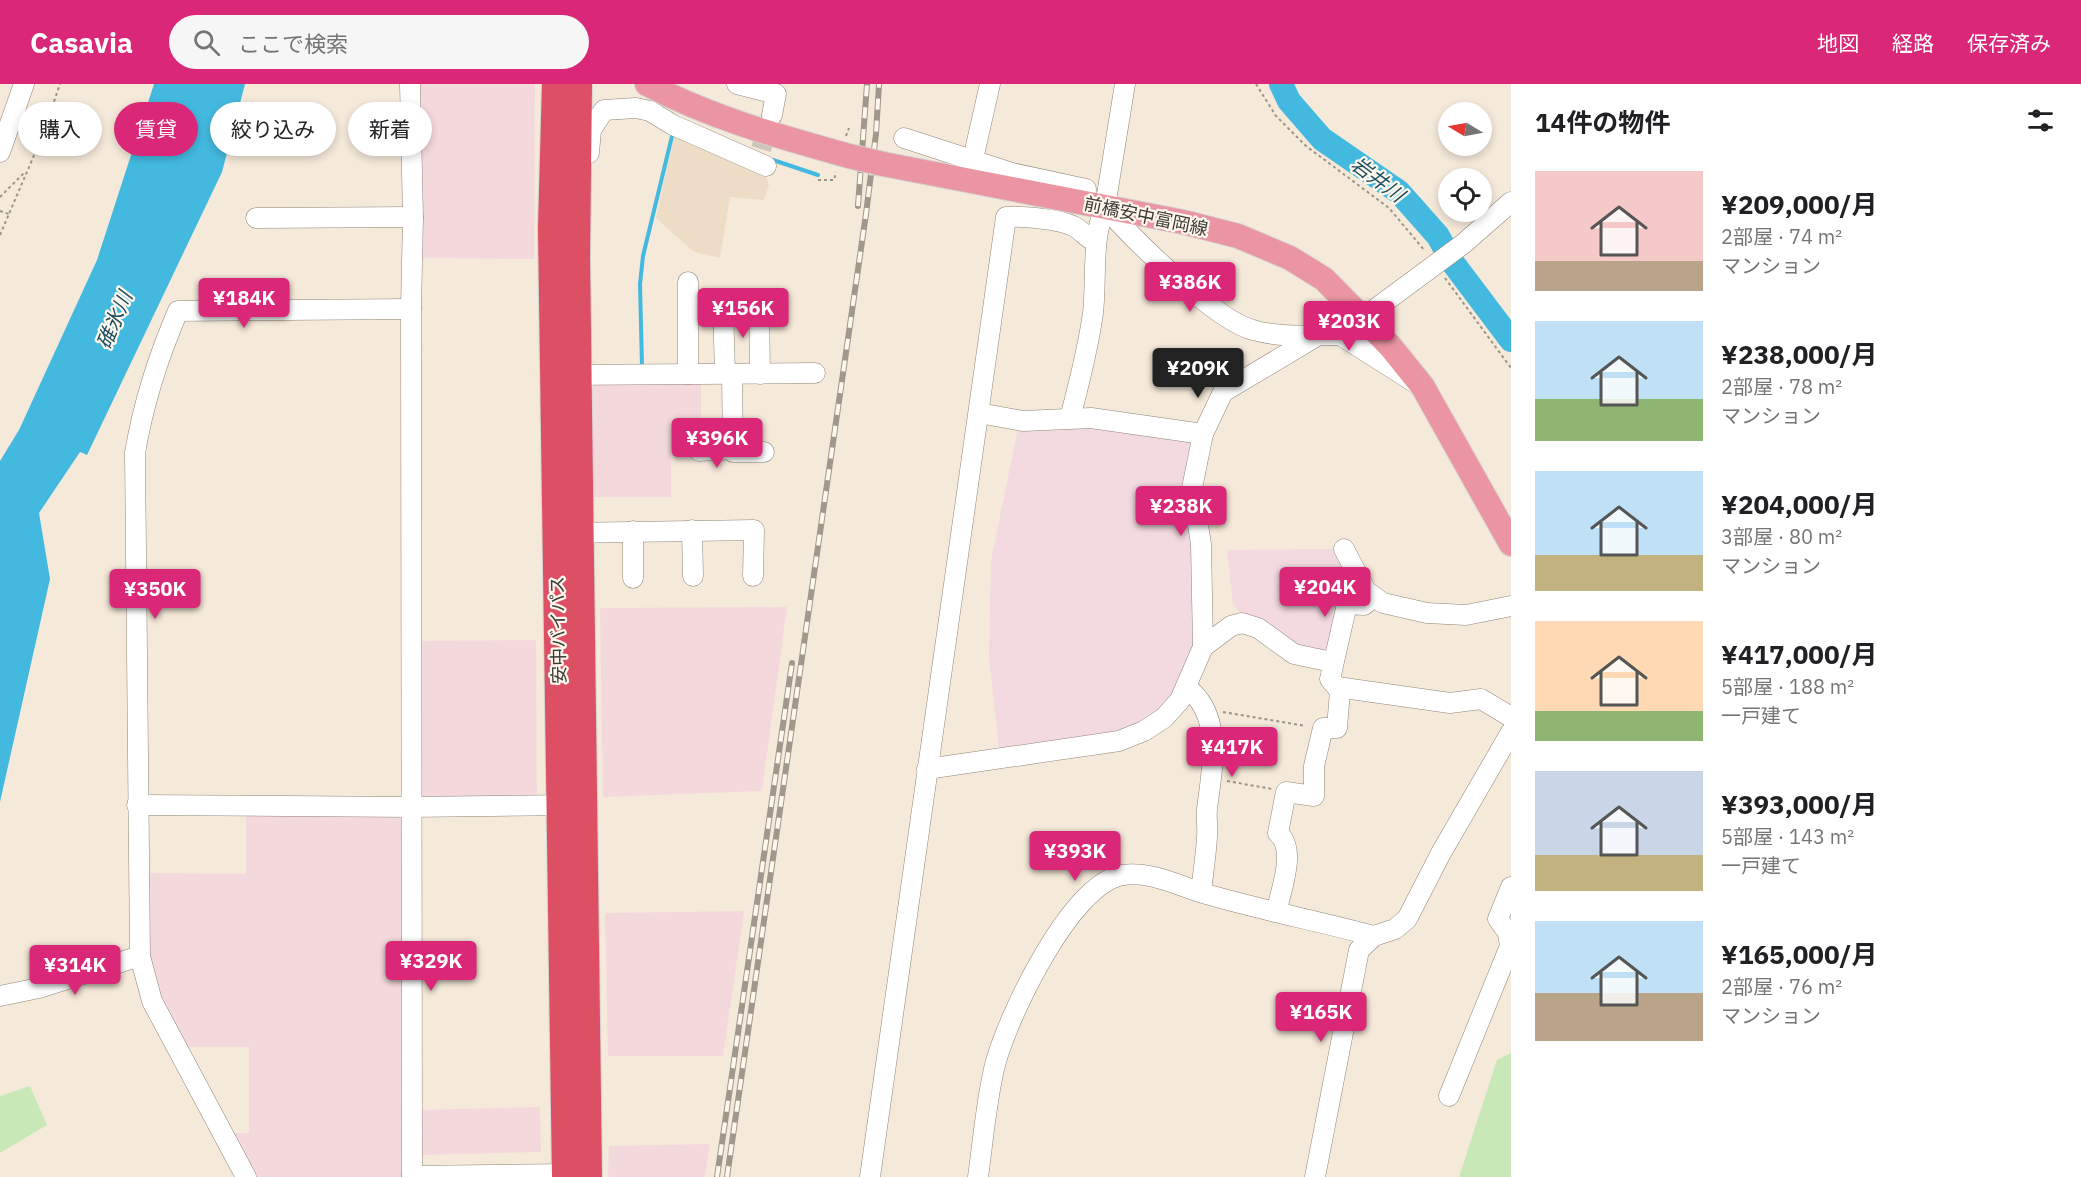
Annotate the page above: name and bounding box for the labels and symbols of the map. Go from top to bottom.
north arrow [1438,102,1492,156]
water label: 岩井川 [1346,150,1412,209]
street label: 前橋安中富岡線 [1082,192,1210,240]
pin: ¥386K [1148,262,1232,313]
pin: ¥184K [202,278,286,329]
water label: 碓氷川 [90,285,139,353]
pin: ¥156K [701,288,785,339]
pin: ¥203K [1307,301,1391,352]
pin: ¥209K [1156,348,1240,399]
pin: ¥396K [675,418,759,469]
pin: ¥238K [1139,486,1223,537]
pin: ¥204K [1283,567,1367,618]
pin: ¥350K [113,569,197,620]
street label: 安中バイパス [546,576,570,684]
pin: ¥417K [1190,727,1274,778]
pin: ¥393K [1033,831,1117,882]
pin: ¥329K [389,941,473,992]
pin: ¥314K [33,945,117,996]
pin: ¥165K [1279,992,1363,1043]

